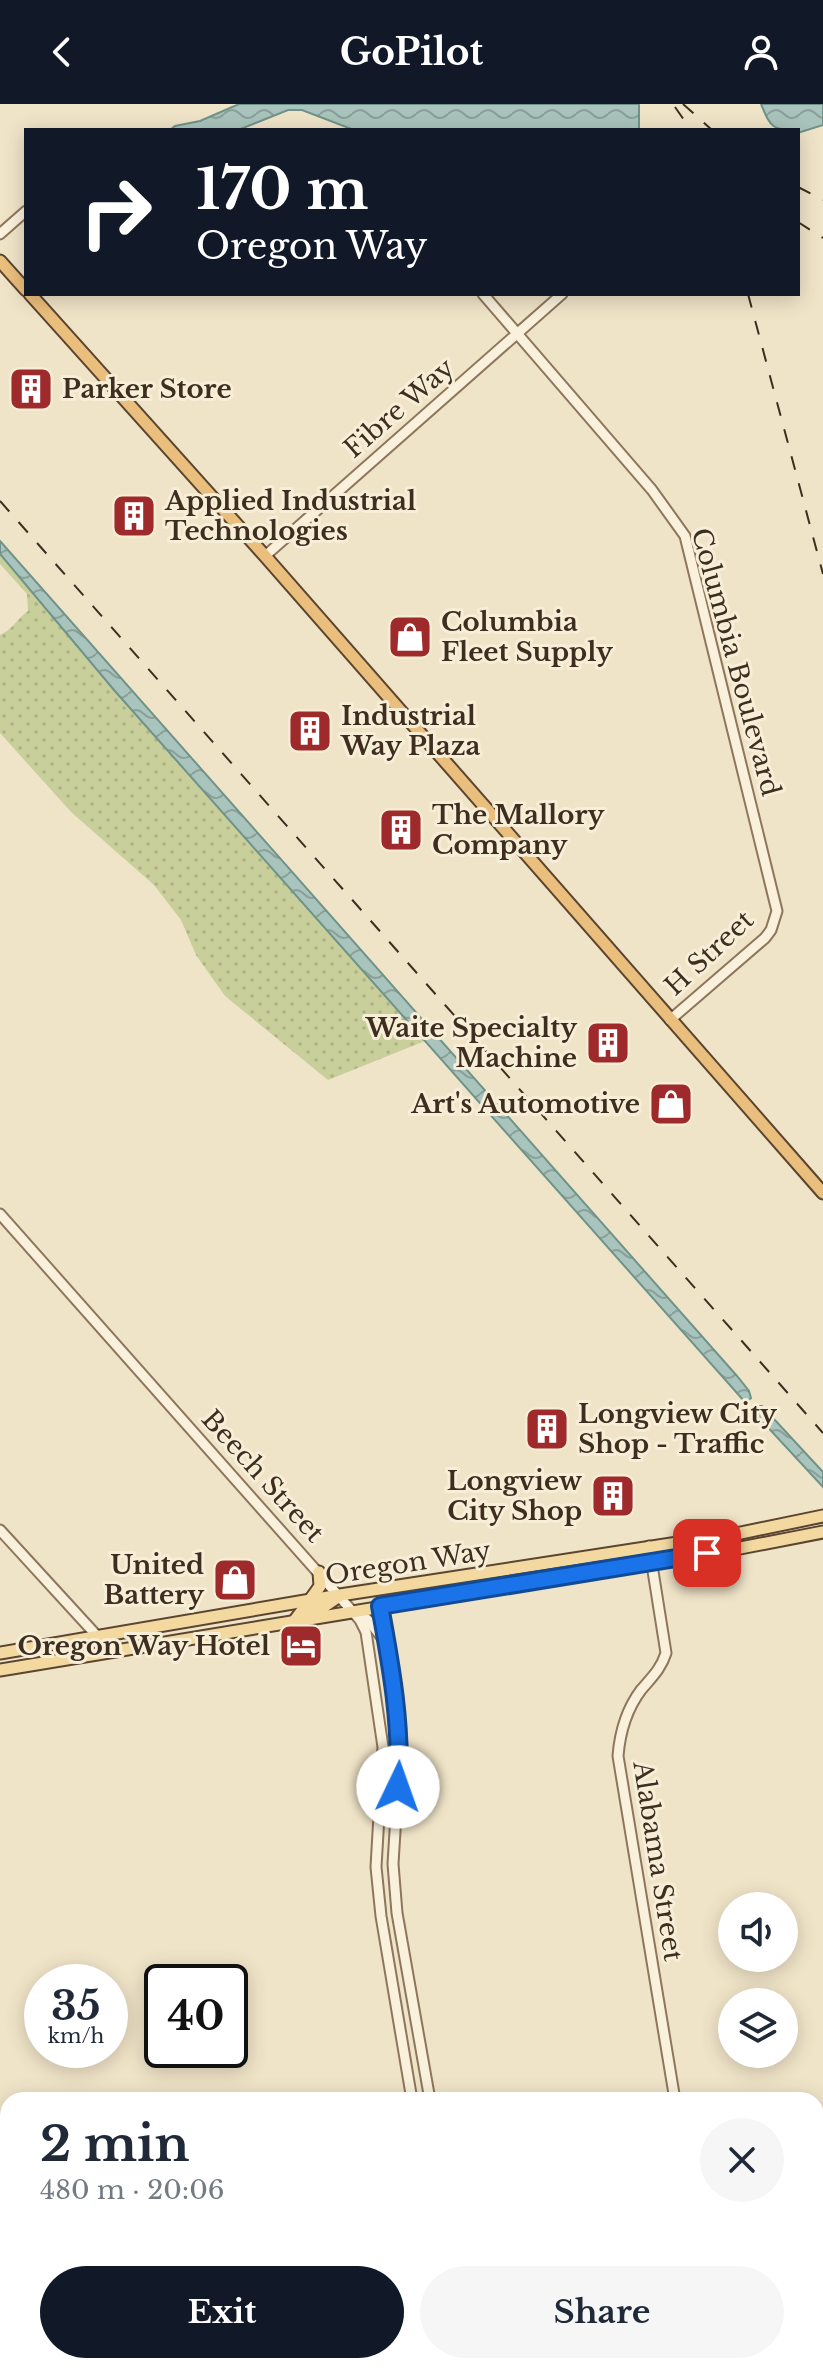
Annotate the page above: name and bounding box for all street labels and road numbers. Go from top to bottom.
street label: Fibre Way [337,351,461,465]
street label: Columbia Boulevard [685,524,787,800]
street label: H Street [658,904,760,1002]
street label: Beech Street [195,1403,331,1549]
street label: Oregon Way [323,1534,493,1592]
street label: Alabama Street [626,1758,690,1963]

